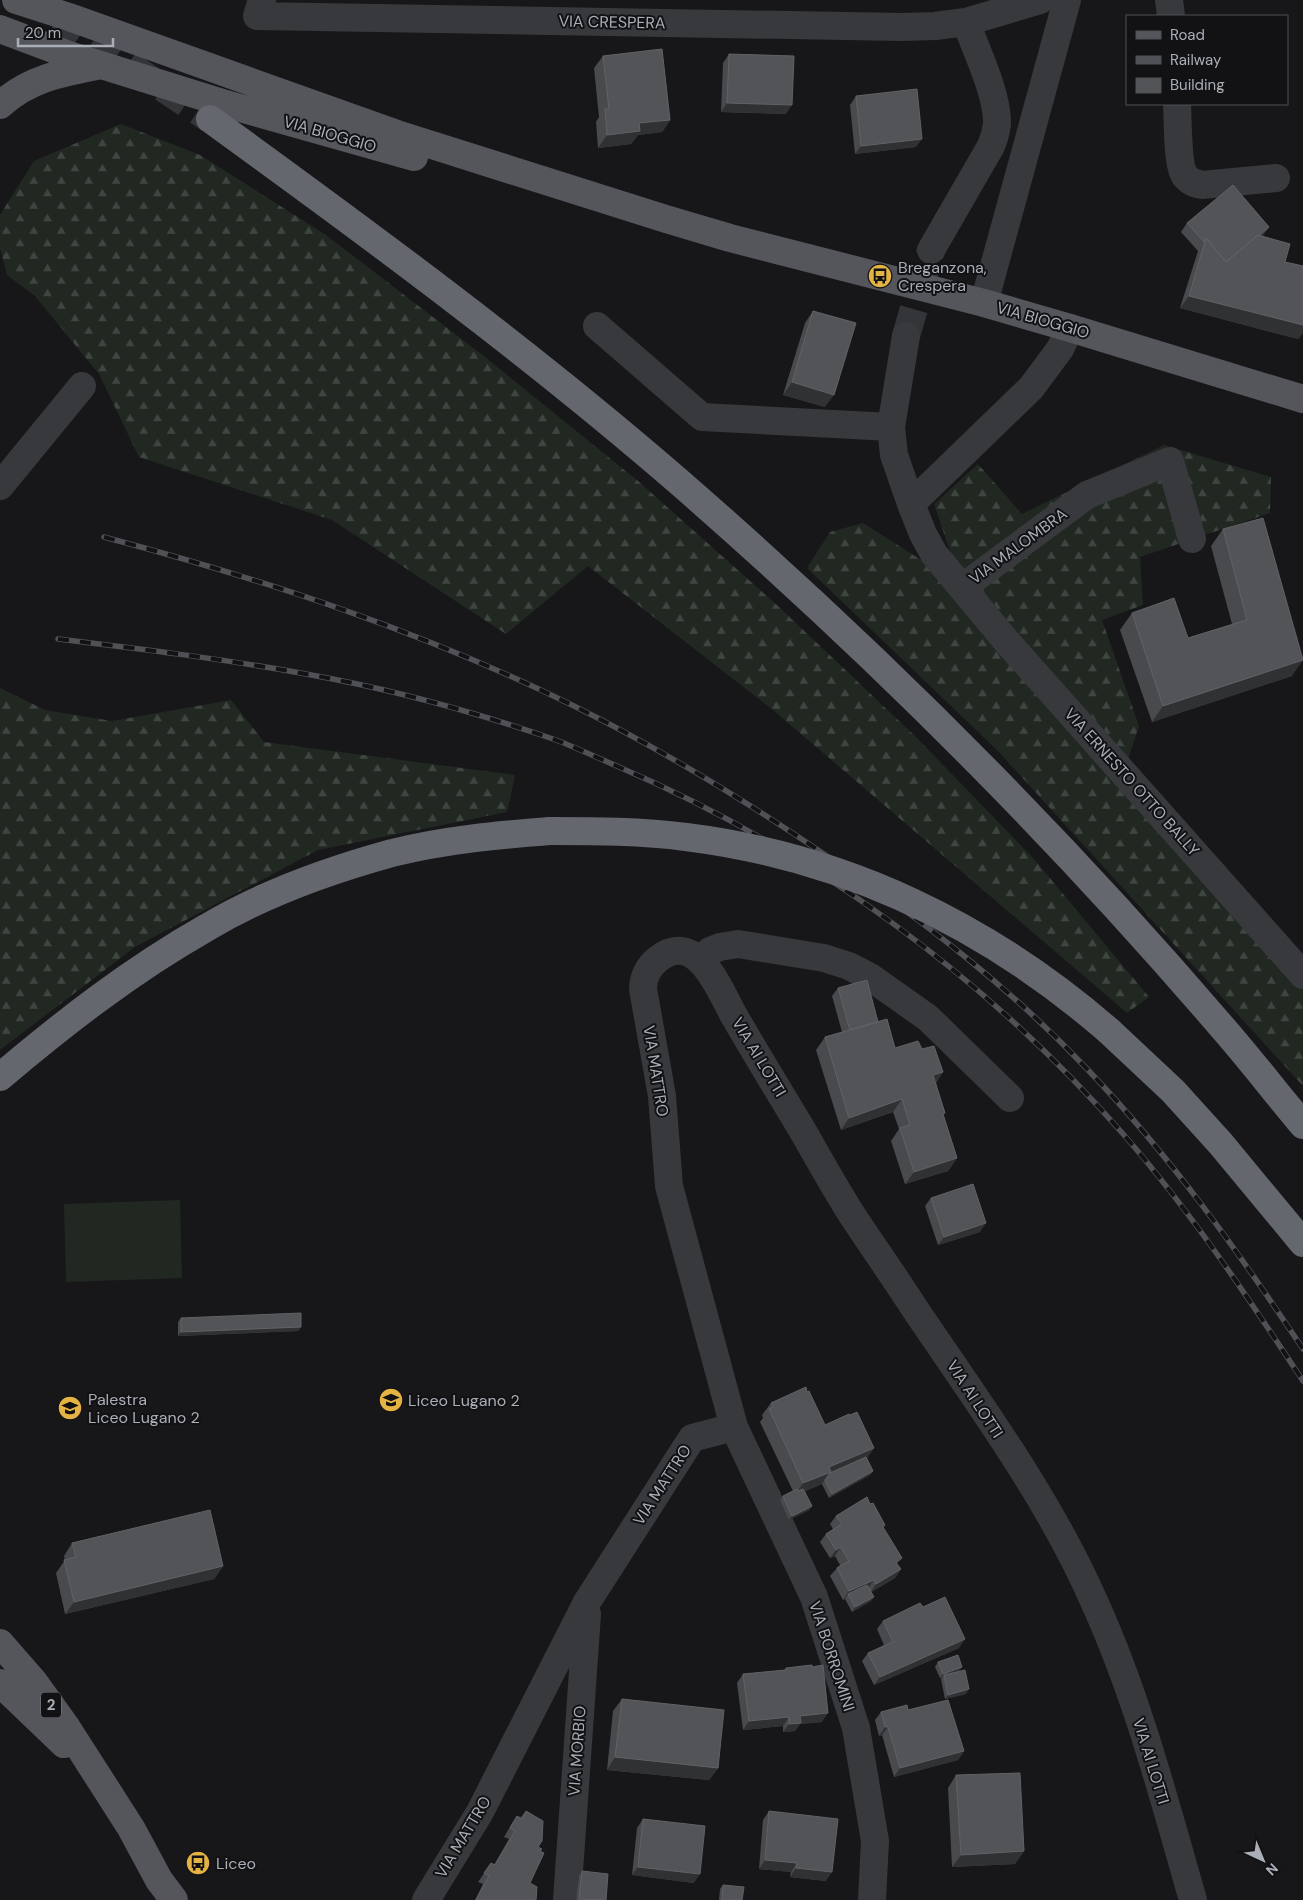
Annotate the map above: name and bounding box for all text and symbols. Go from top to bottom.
street label: VIA CRESPERA [558,11,666,33]
scale bar [18,15,112,47]
legend [1126,15,1288,105]
text: 20 m [25,23,61,43]
text: Road [1170,25,1205,45]
text: Railway [1170,50,1222,70]
text: Building [1170,75,1225,95]
street label: VIA BIOGGIO [281,111,379,157]
place label: Breganzona, Crespera [898,257,987,296]
bus stop icon: Breganzona, Crespera [867,263,893,289]
street label: VIA BIOGGIO [994,297,1092,343]
street label: VIA MALOMBRA [965,503,1072,589]
street label: VIA ERNESTO OTTO BALLY [1060,703,1204,861]
street label: VIA AI LOTTI [727,1014,791,1100]
street label: VIA MATTRO [638,1024,674,1118]
street label: VIA AI LOTTI [942,1356,1008,1442]
school or university icon: Liceo Lugano 2 [378,1387,404,1413]
place label: Palestra Liceo Lugano 2 [88,1389,200,1428]
place label: Liceo Lugano 2 [408,1390,520,1411]
school or university icon: Palestra Liceo Lugano 2 [57,1395,83,1421]
street label: VIA MATTRO [628,1441,696,1529]
street label: VIA BORROMINI [804,1598,860,1714]
road number: 2 [41,1692,61,1718]
street label: VIA MORBIO [563,1705,591,1797]
street label: VIA AI LOTTI [1128,1715,1174,1807]
street label: VIA MATTRO [430,1792,496,1882]
north arrow [1238,1835,1288,1885]
bus stop icon: Liceo [185,1850,211,1876]
place label: Liceo [216,1853,256,1874]
text: N [1262,1859,1282,1879]

